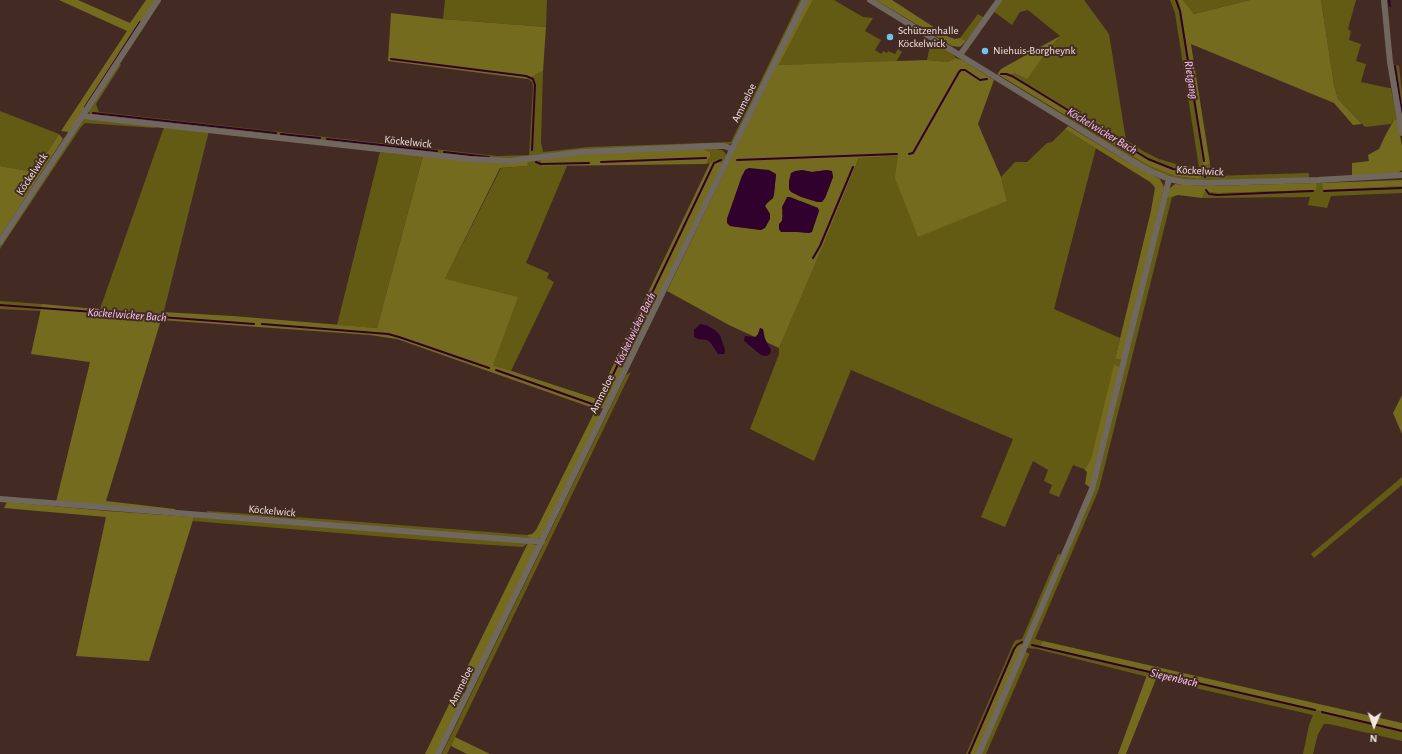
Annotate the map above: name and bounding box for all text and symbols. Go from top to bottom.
place label: Schützenhalle Köckelwick [898,24,958,50]
marker: Schützenhalle Köckelwick [885,32,895,42]
place label: Niehuis-Borgheynk [993,44,1076,58]
marker: Niehuis-Borgheynk [980,46,990,56]
water label: Rietgang [1181,60,1201,100]
street label: Ammeloe [729,81,759,125]
water label: Köckelwicker Bach [1064,104,1140,158]
street label: Köckelwick [384,133,432,151]
street label: Köckelwick [14,151,50,197]
street label: Köckelwick [1176,163,1224,179]
water label: Köckelwicker Bach [611,290,659,368]
water label: Köckelwicker Bach [87,305,167,325]
street label: Ammeloe [587,372,617,416]
street label: Köckelwick [248,502,296,520]
street label: Ammeloe [446,664,476,708]
water label: Siepenbach [1149,666,1199,690]
north arrow [1354,706,1394,746]
text: N [1370,733,1378,744]

